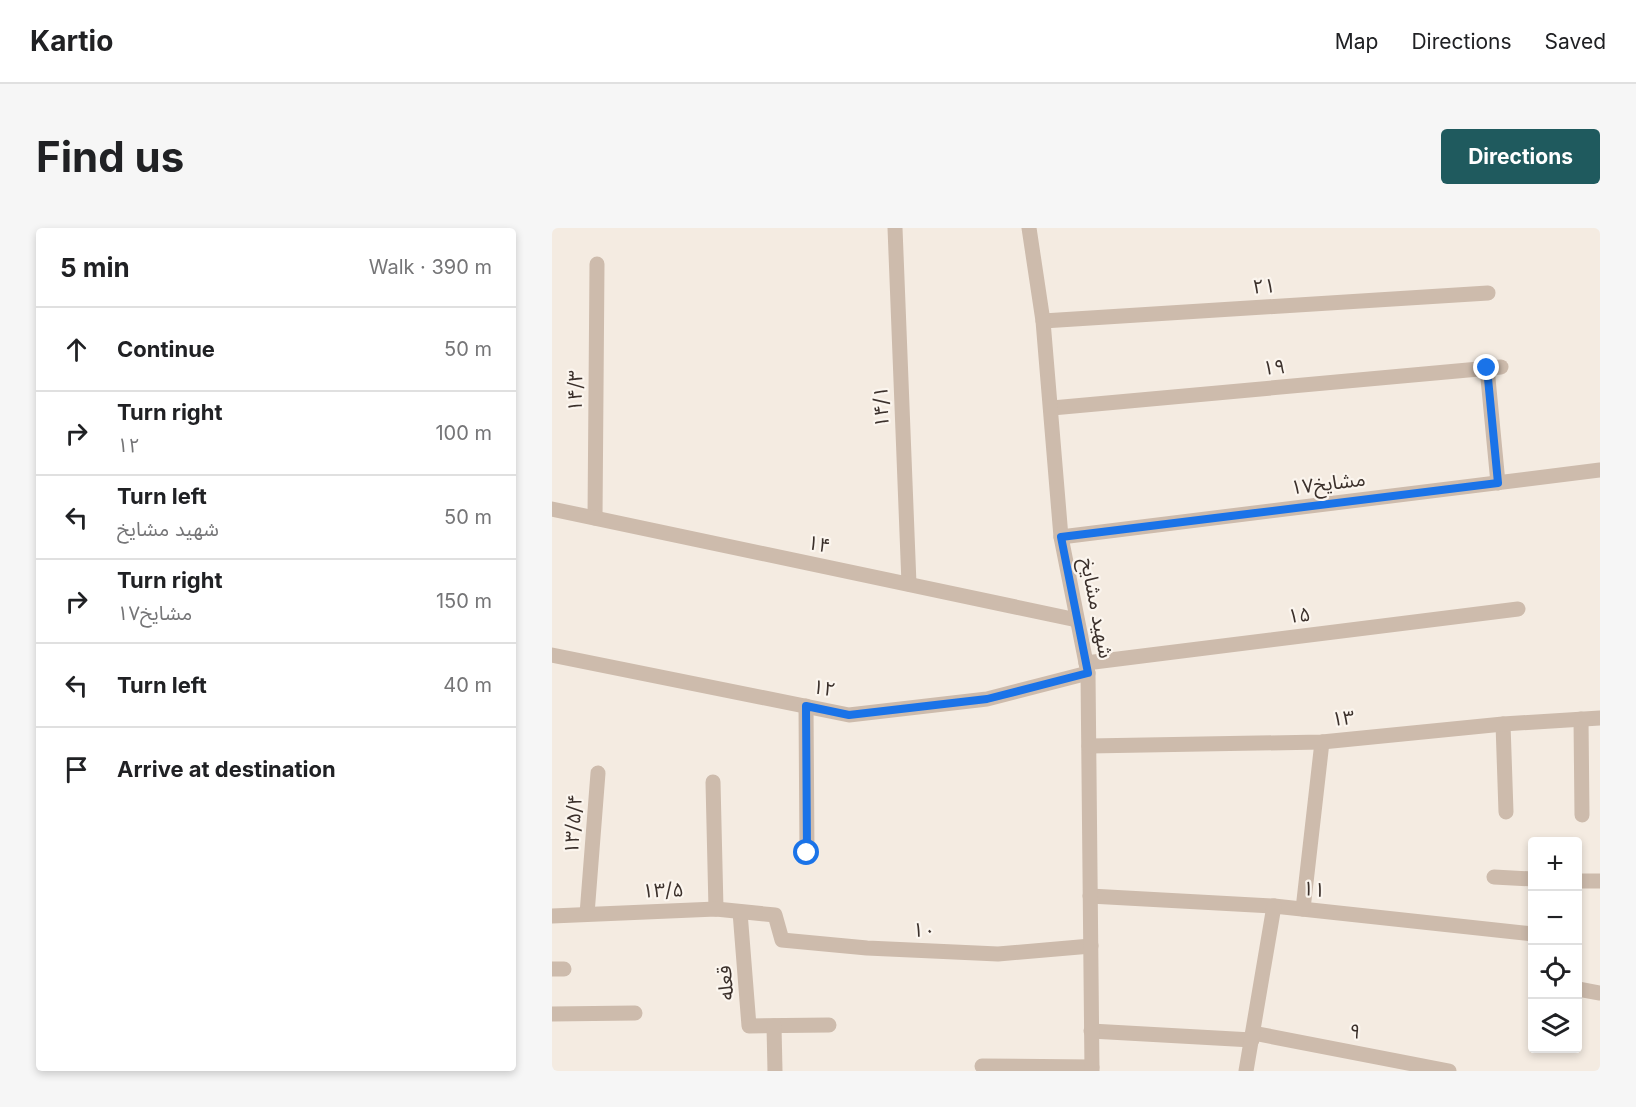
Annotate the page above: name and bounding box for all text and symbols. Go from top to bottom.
text: Kartio [30,24,113,58]
text: Map [1335,29,1378,54]
text: Directions [1411,29,1512,54]
text: Saved [1545,29,1606,54]
button: Directions [1441,129,1600,184]
text: Find us [36,131,184,182]
text: 5 min [60,252,130,283]
text: Walk · 390 m [369,255,492,279]
street label: ۲۱ [1252,273,1276,299]
icon: ahead [60,333,93,366]
text: Continue [117,336,215,362]
text: 50 m [444,337,492,361]
street label: ۱۹ [1262,354,1286,380]
route end [1473,354,1499,380]
street label: ۱۴/۳ [563,370,587,412]
street label: ۱۴/۱ [868,386,894,428]
text: Turn right [117,399,223,425]
icon: right [60,417,93,450]
text: 100 m [435,421,492,445]
text: ۱۲ [117,433,140,457]
street label: ۱۷مشایخ [1289,467,1367,502]
text: Turn left [117,483,207,509]
icon: left [60,501,93,534]
text: 50 m [444,505,492,529]
text: شهید مشایخ [117,517,219,541]
street label: ۱۴ [805,530,833,558]
street label: شهید مشایخ [1073,556,1118,661]
text: Turn right [117,567,223,593]
icon: right [60,585,93,618]
text: 150 m [436,589,492,613]
text: ۱۷مشایخ [117,601,192,625]
street label: ۱۵ [1286,602,1312,628]
icon: left [60,669,93,702]
text: Turn left [117,672,207,698]
text: 40 m [443,673,492,697]
street label: ۱۲ [810,674,838,702]
street label: ۱۳ [1331,705,1355,731]
icon: arrive [60,753,93,786]
text: Arrive at destination [117,756,336,782]
street label: ۱۳/۵/۴ [559,793,587,855]
map controls [1528,837,1582,1053]
button: + [1528,837,1582,891]
route start [793,839,819,865]
street label: ۱۱ [1301,876,1327,902]
street label: ۱۳/۵ [642,877,684,903]
button: − [1528,891,1582,945]
street label: ۱۰ [912,918,936,942]
button: locate [1528,945,1582,999]
street label: قعله [712,964,738,1002]
button: layers [1528,999,1582,1053]
street label: ۹ [1347,1018,1363,1044]

